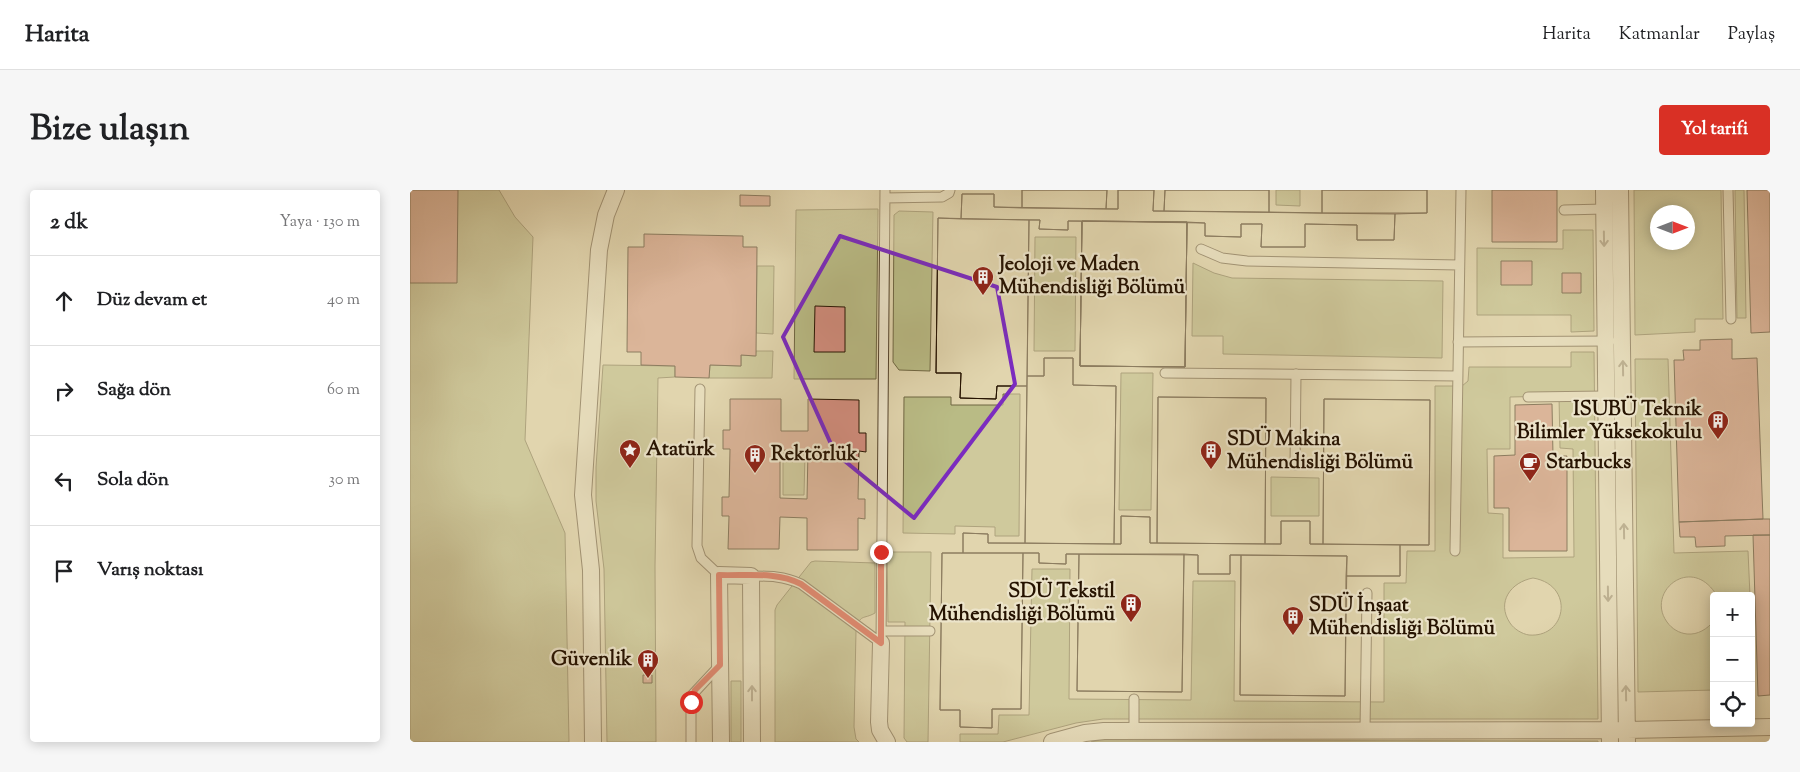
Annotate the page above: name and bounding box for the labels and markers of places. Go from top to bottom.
place label: Jeoloji ve Maden Mühendisliği Bölümü [997,251,1185,303]
building icon: Jeoloji ve Maden Mühendisliği Bölümü [971,265,995,296]
place label: ISUBÜ Teknik Bilimler Yüksekokulu [1517,395,1702,448]
building icon: ISUBÜ Teknik Bilimler Yüksekokulu [1706,409,1730,440]
place label: SDÜ Makina Mühendisliği Bölümü [1227,425,1413,478]
place label: Atatürk [646,436,715,465]
place icon: Atatürk [618,438,642,469]
building icon: SDÜ Makina Mühendisliği Bölümü [1199,439,1223,470]
place label: Rektörlük [771,441,858,470]
building icon: Rektörlük [743,443,767,474]
place label: Starbucks [1546,449,1631,478]
cafe icon: Starbucks [1518,451,1542,482]
place label: SDÜ Tekstil Mühendisliği Bölümü [929,577,1115,630]
place label: SDÜ İnşaat Mühendisliği Bölümü [1309,591,1495,644]
building icon: SDÜ Tekstil Mühendisliği Bölümü [1119,592,1143,623]
building icon: SDÜ İnşaat Mühendisliği Bölümü [1281,605,1305,636]
place label: Güvenlik [551,646,632,675]
building icon: Güvenlik [636,648,660,679]

